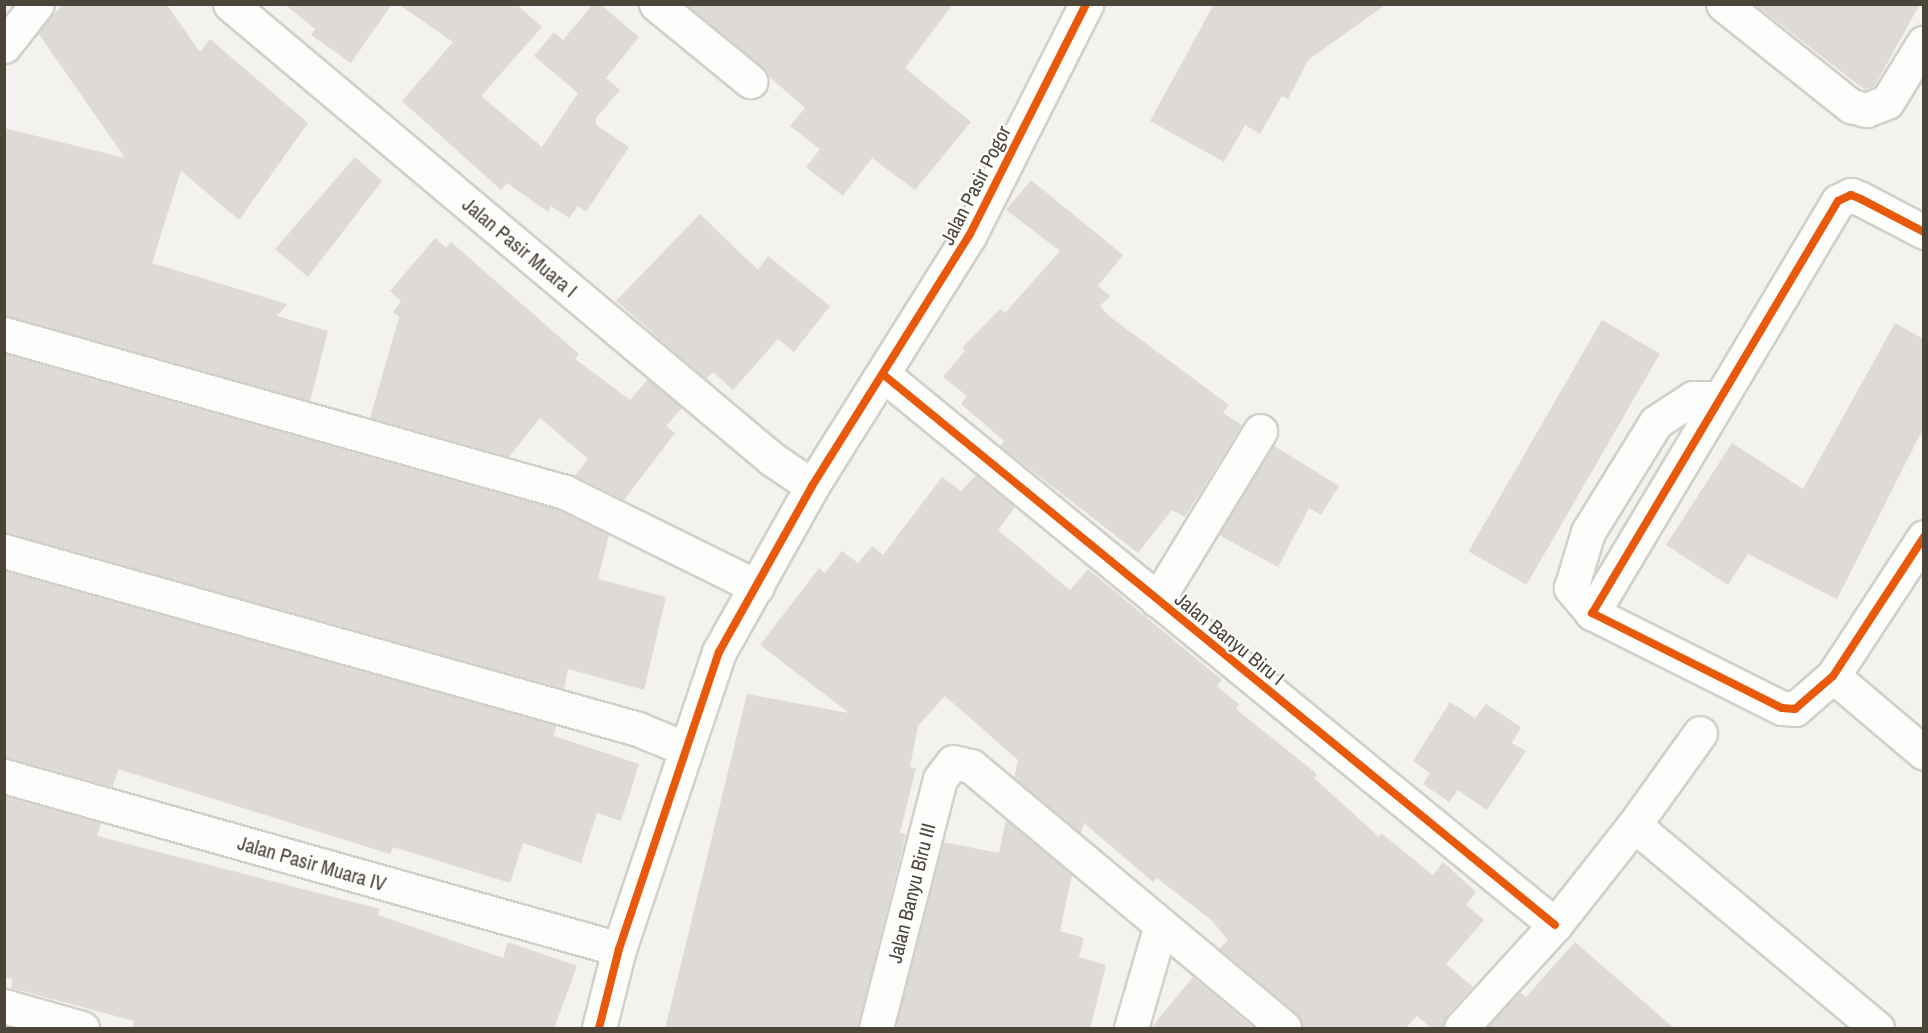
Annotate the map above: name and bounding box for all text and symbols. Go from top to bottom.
street label: Jalan Pasir Pogor [935,121,1015,249]
street label: Jalan Pasir Muara I [458,192,582,302]
street label: Jalan Banyu Biru I [1170,587,1290,689]
street label: Jalan Banyu Biru III [882,821,940,965]
street label: Jalan Pasir Muara IV [235,830,389,896]

